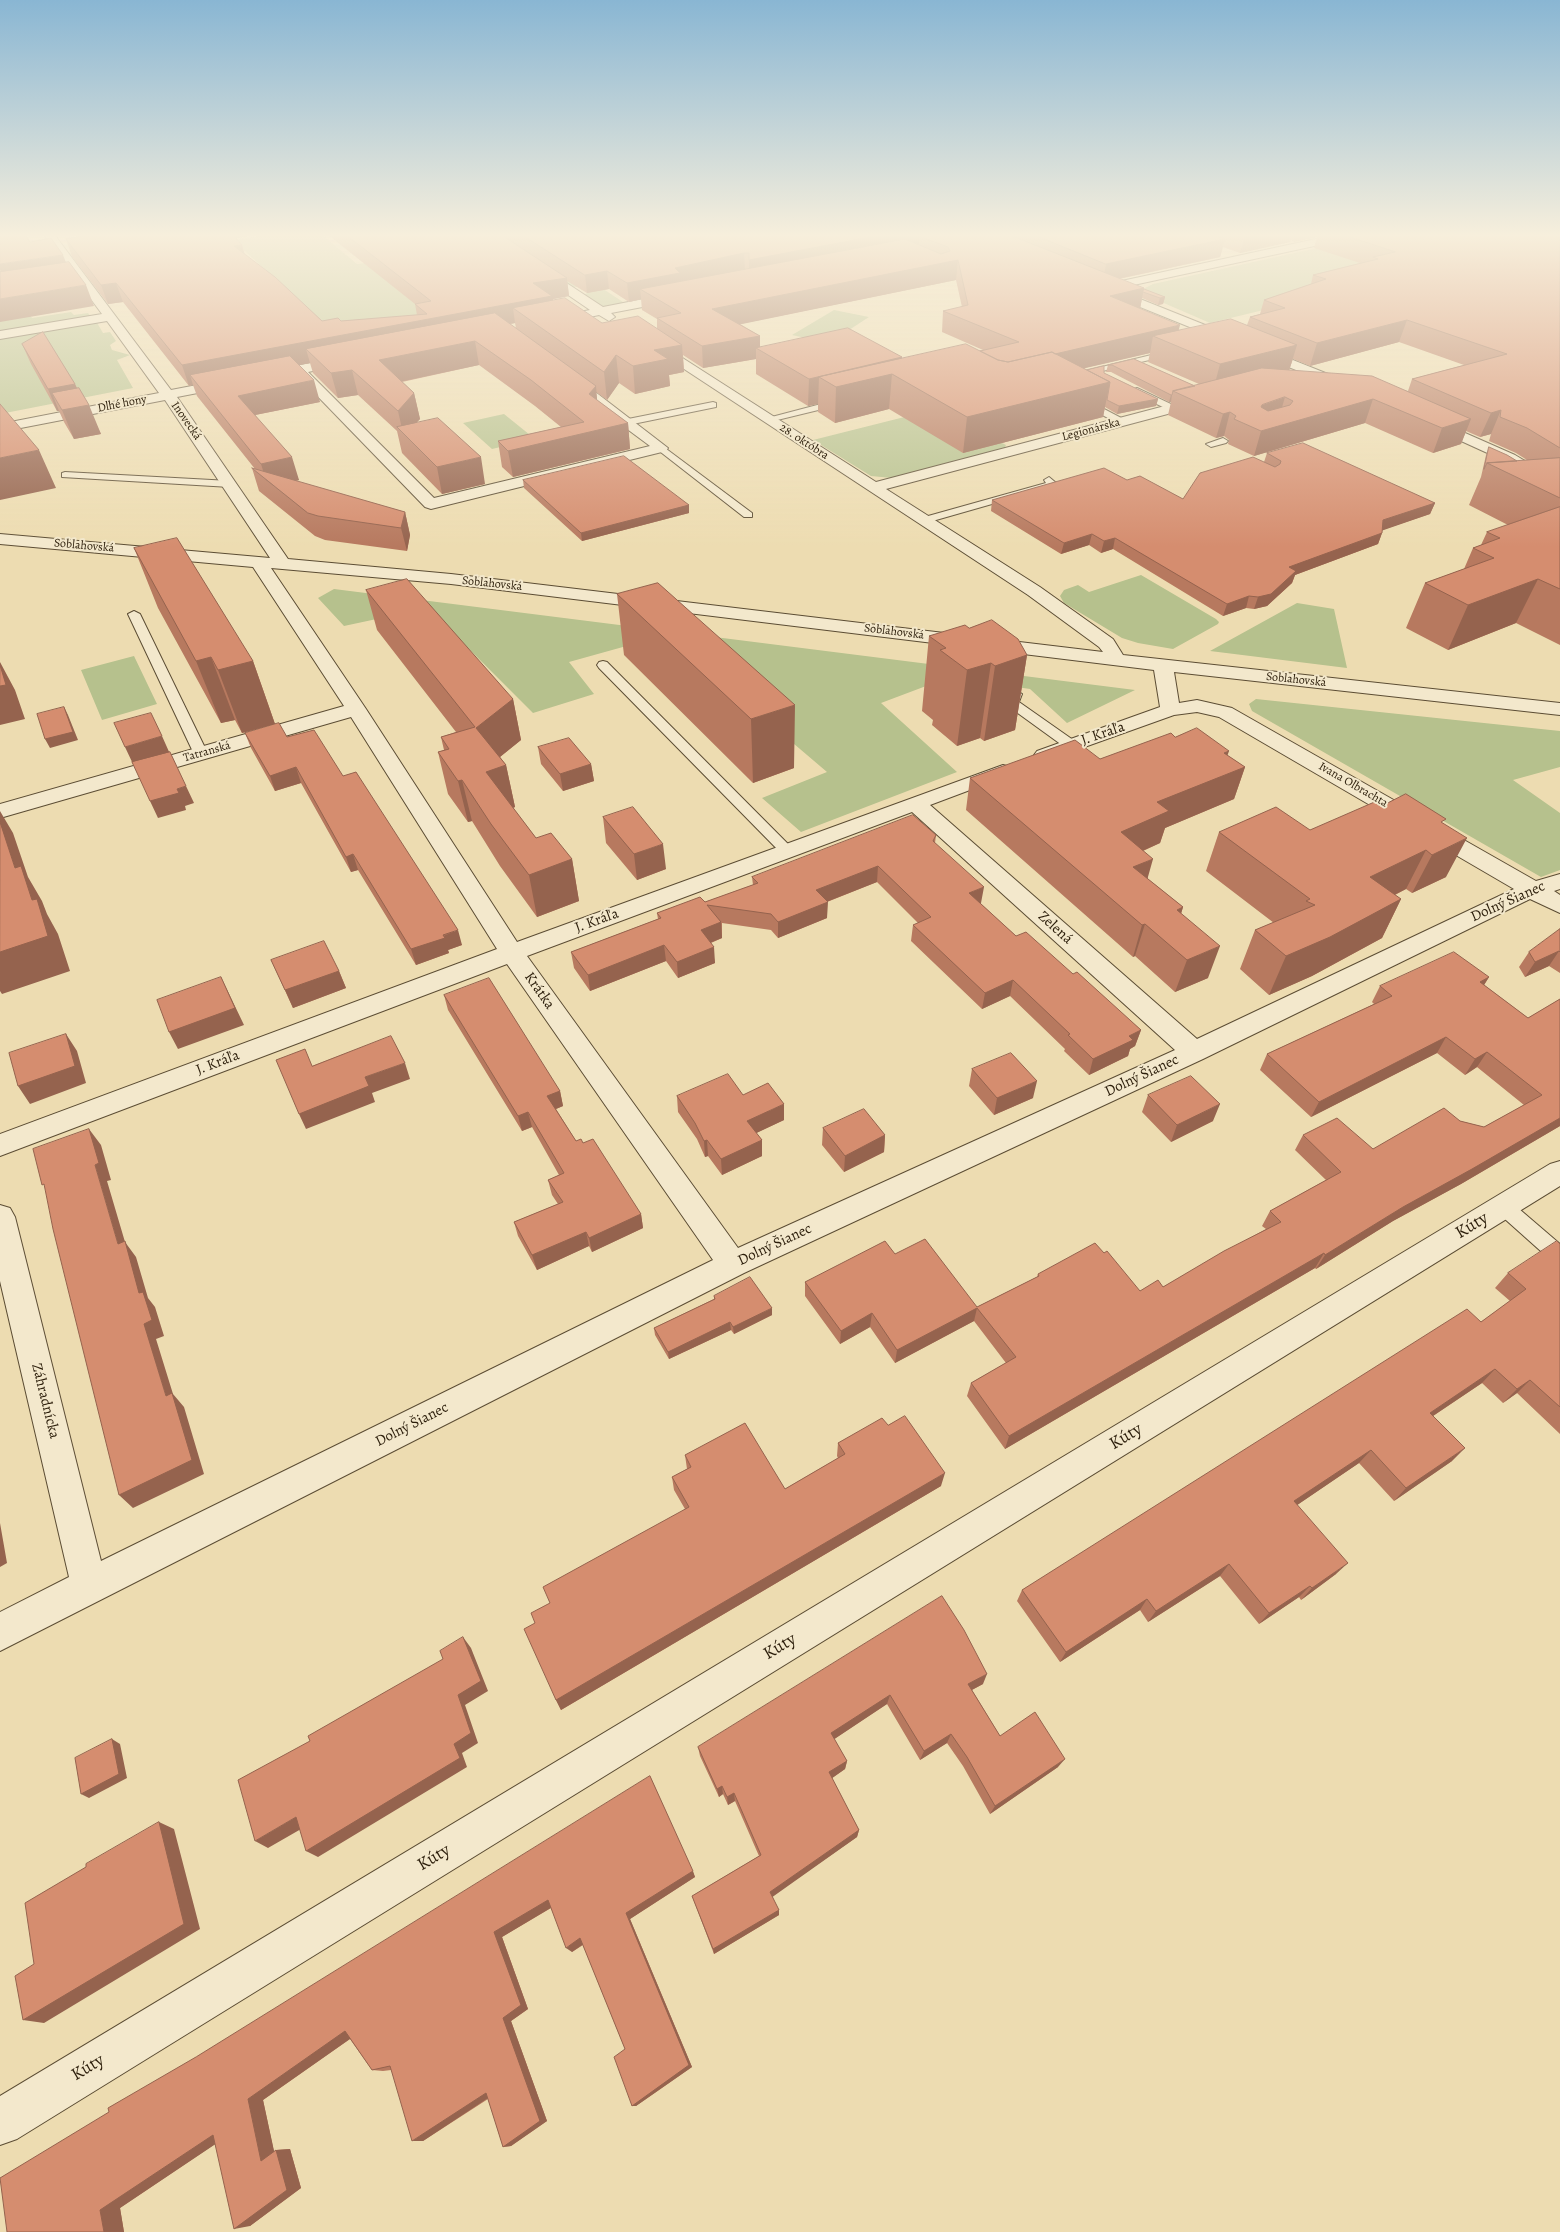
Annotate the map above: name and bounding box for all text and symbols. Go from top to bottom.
street label: Dlhé hony [96,392,148,416]
street label: Inovecká [168,399,204,443]
street label: Legionárska [1060,415,1122,445]
street label: 28. októbra [777,421,831,463]
street label: Soblahovská [53,536,115,556]
street label: Soblahovská [461,574,523,594]
street label: Soblahovská [863,621,925,643]
street label: Soblahovská [1265,670,1327,690]
street label: J. Kráľa [1079,718,1127,750]
street label: Tatranská [182,738,232,766]
street label: Ivana Olbrachta [1316,759,1390,811]
street label: Dolný Šianec [1468,878,1548,926]
street label: J. Kráľa [573,905,621,937]
street label: Zelená [1034,908,1076,948]
street label: Krátka [520,969,558,1013]
street label: J. Kráľa [194,1047,242,1079]
street label: Dolný Šianec [1102,1051,1182,1101]
street label: Kúty [1452,1208,1492,1244]
street label: Dolný Šianec [735,1220,815,1270]
street label: Záhradnícka [27,1361,63,1441]
street label: Dolný Šianec [372,1399,452,1451]
street label: Kúty [1106,1419,1146,1455]
street label: Kúty [760,1629,800,1665]
street label: Kúty [414,1840,454,1876]
street label: Kúty [68,2050,108,2086]

